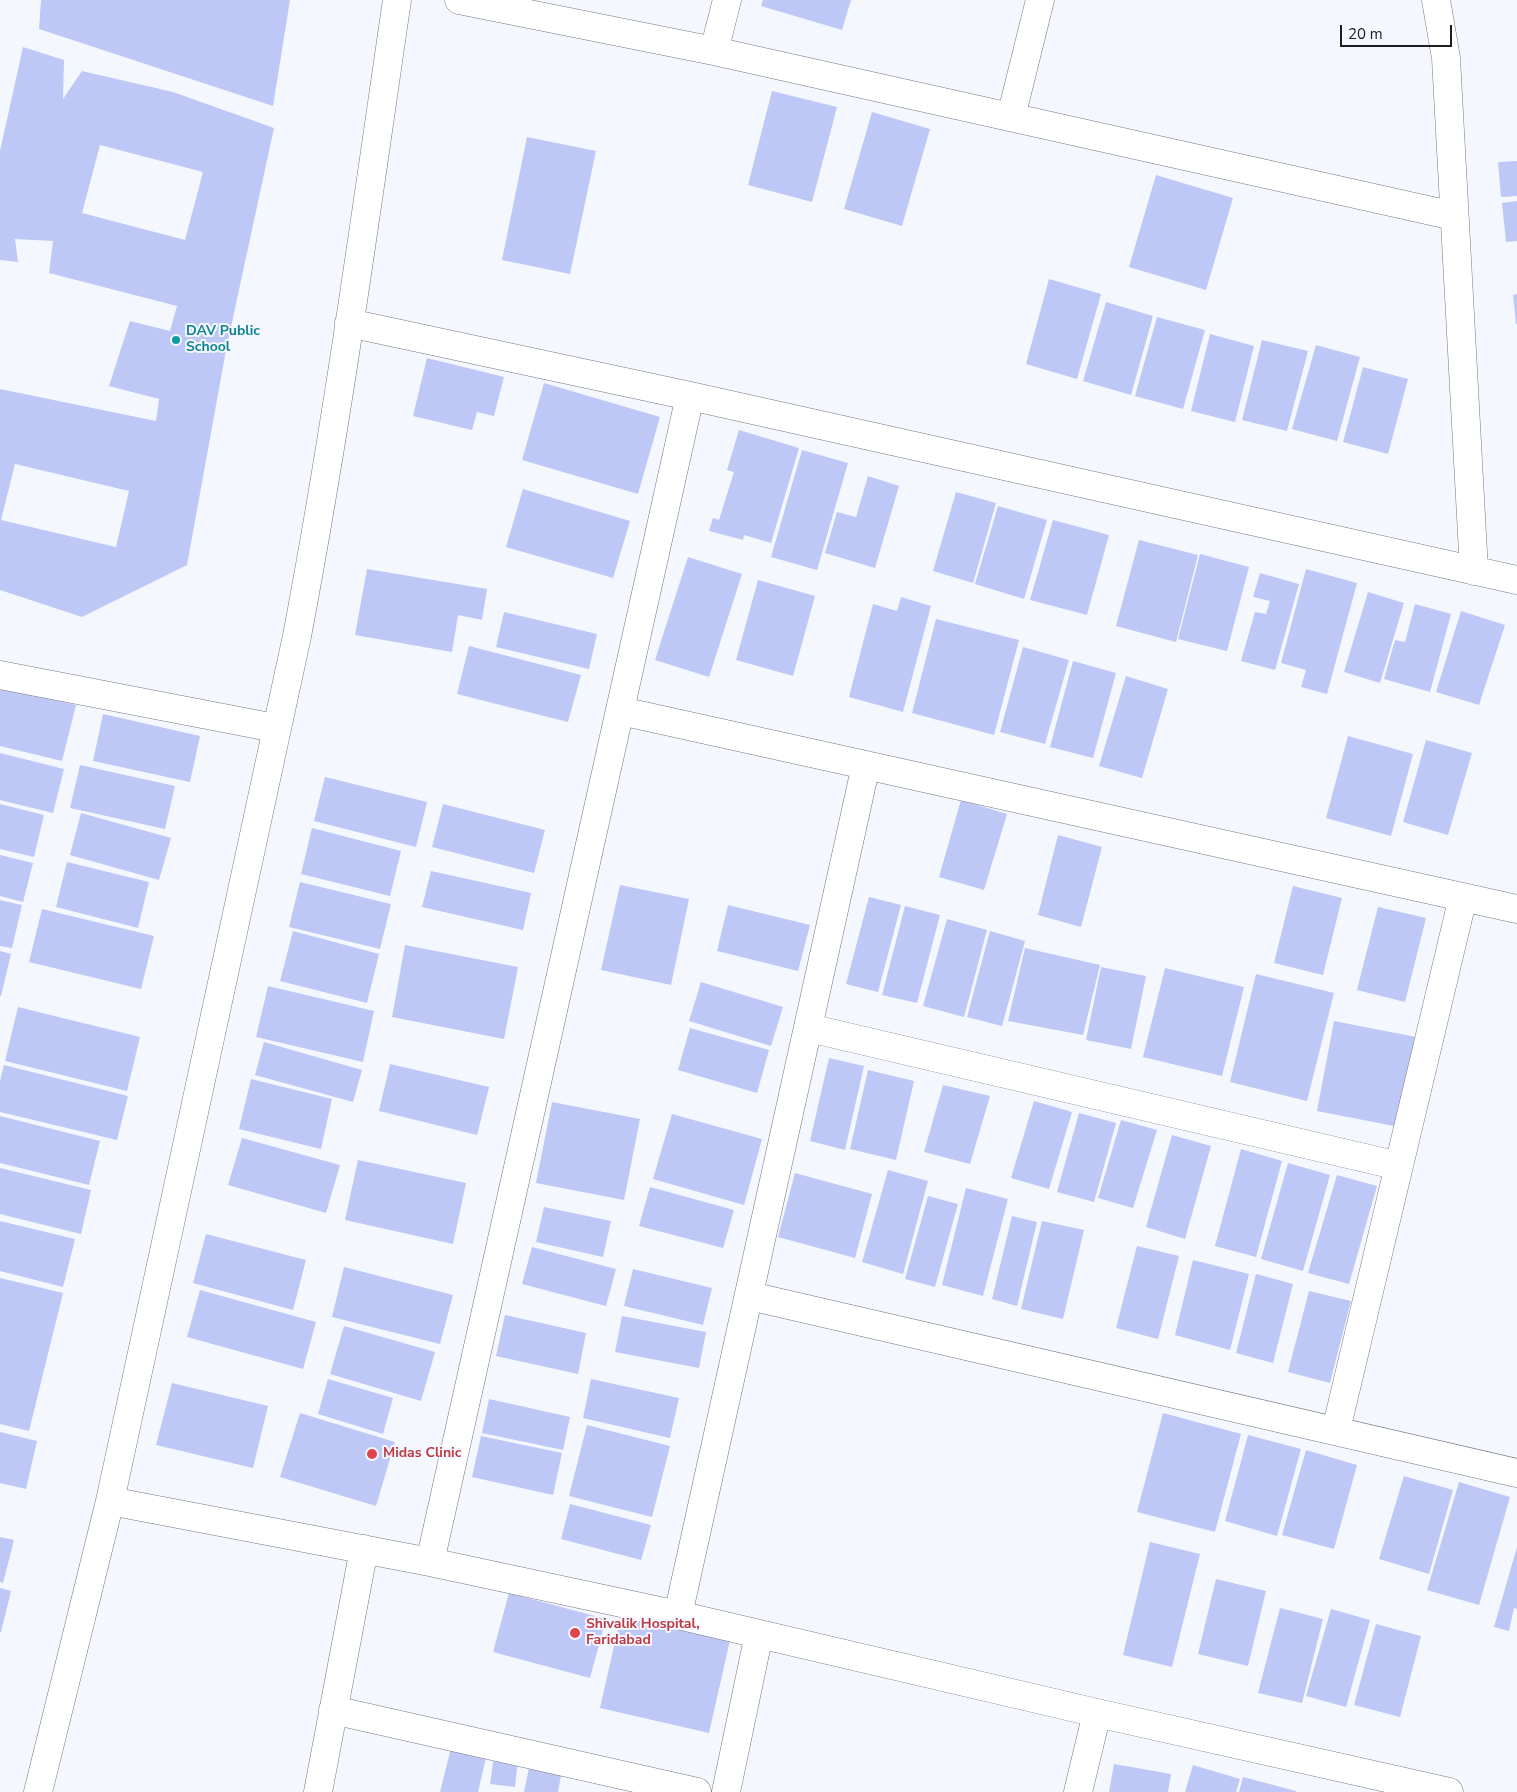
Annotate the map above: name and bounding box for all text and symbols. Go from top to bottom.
scale bar [1342,15,1454,47]
text: 20 m [1348,24,1383,44]
place label: DAV Public School [186,324,260,357]
marker: DAV Public School [170,334,182,346]
place label: Midas Clinic [383,1446,461,1462]
marker: Midas Clinic [365,1447,379,1461]
place label: Shivalik Hospital, Faridabad [586,1617,700,1650]
marker: Shivalik Hospital, Faridabad [568,1626,582,1640]

